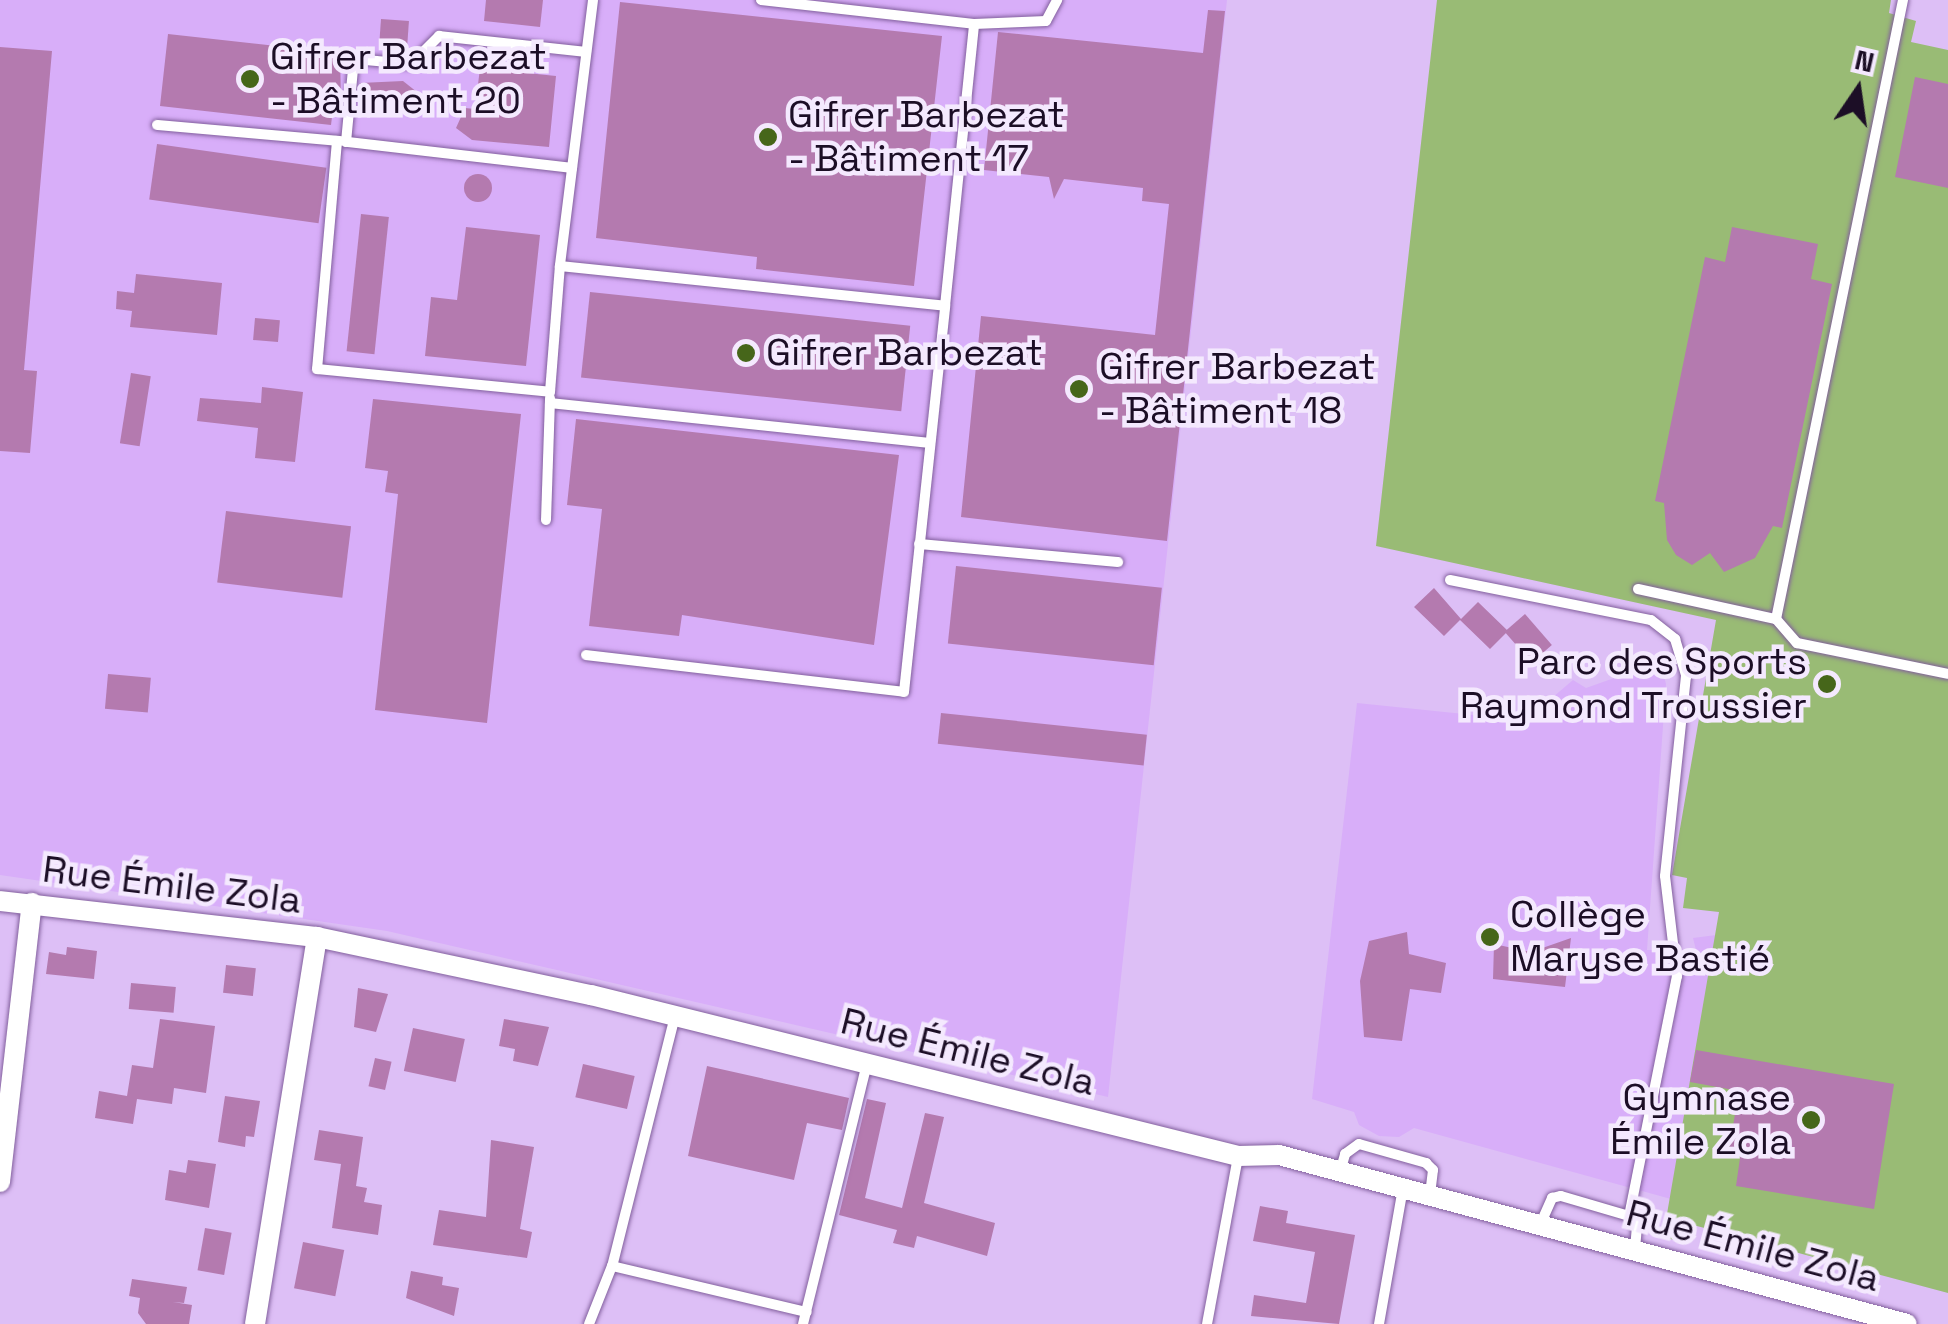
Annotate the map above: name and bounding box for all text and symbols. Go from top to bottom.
place label: Gifrer Barbezat - Bâtiment 20 [270,34,547,123]
north arrow [1808,40,1908,140]
text: N [1852,41,1878,80]
marker: Gifrer Barbezat - Bâtiment 20 [239,68,261,90]
place label: Gifrer Barbezat - Bâtiment 17 [788,92,1065,182]
marker: Gifrer Barbezat - Bâtiment 17 [757,126,779,148]
place label: Gifrer Barbezat [766,330,1043,376]
marker: Gifrer Barbezat [735,342,757,364]
place label: Gifrer Barbezat - Bâtiment 18 [1099,344,1376,434]
marker: Gifrer Barbezat - Bâtiment 18 [1068,378,1090,400]
place label: Parc des Sports Raymond Troussier [1459,639,1807,728]
marker: Parc des Sports Raymond Troussier [1816,673,1838,695]
street label: Rue Émile Zola [40,846,304,924]
place label: Collège Maryse Bastié [1510,892,1770,982]
marker: Collège Maryse Bastié [1479,926,1501,948]
street label: Rue Émile Zola [836,998,1100,1106]
place label: Gymnase Émile Zola [1610,1075,1791,1164]
marker: Gymnase Émile Zola [1800,1109,1822,1131]
street label: Rue Émile Zola [1621,1190,1885,1302]

